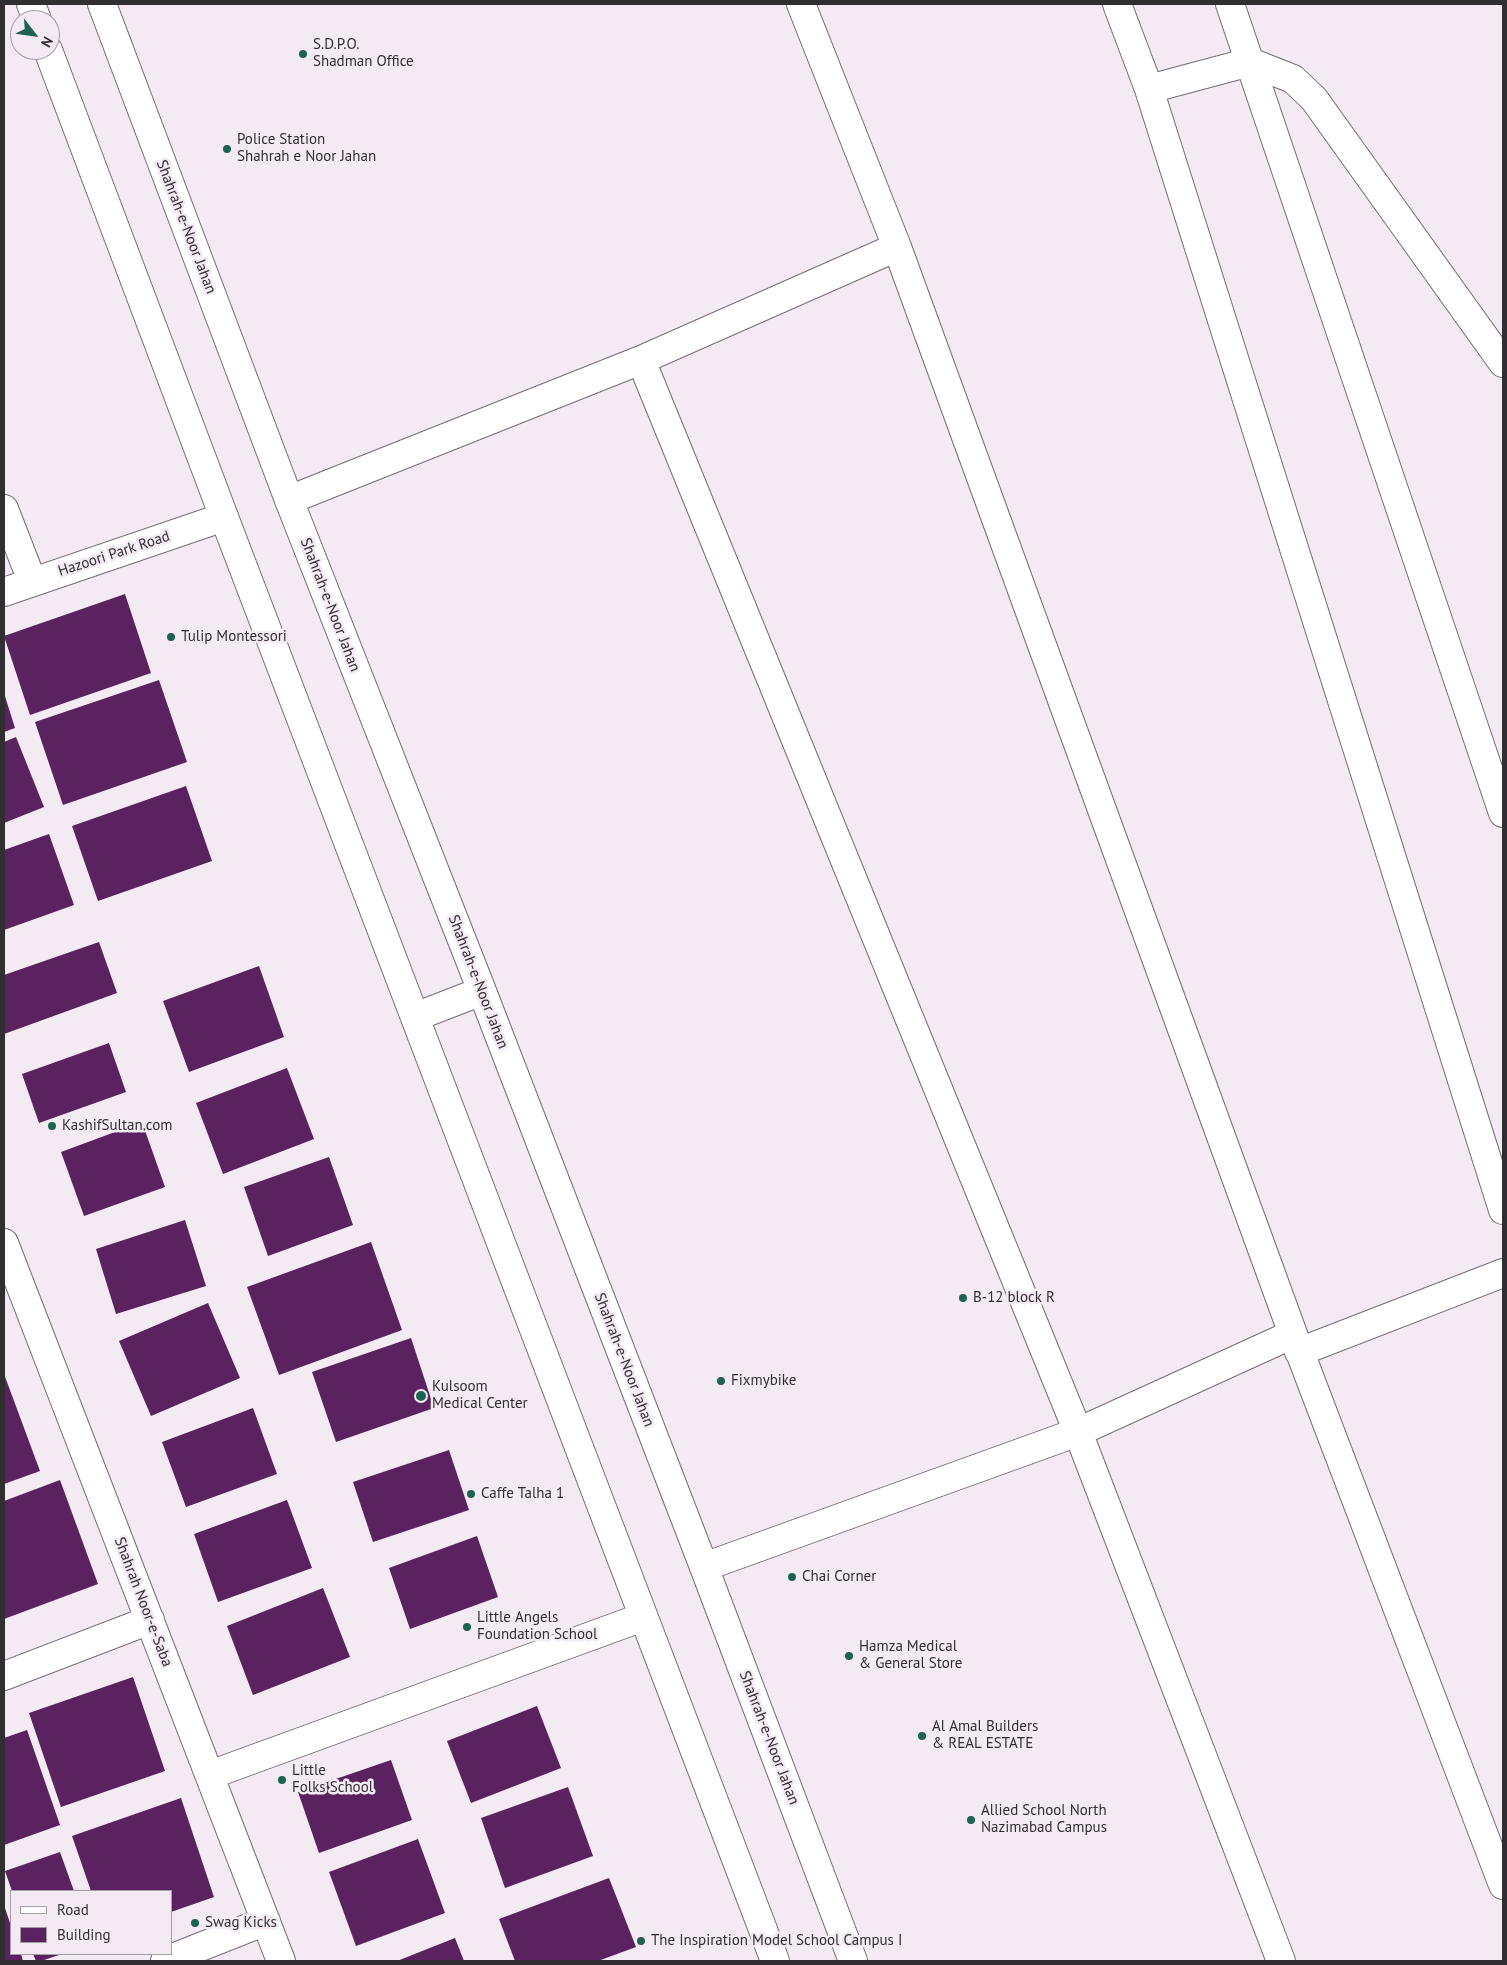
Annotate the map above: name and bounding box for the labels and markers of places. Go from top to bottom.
place label: S.D.P.O. Shadman Office [313,36,414,71]
marker: S.D.P.O. Shadman Office [297,48,309,60]
place label: Police Station Shahrah e Noor Jahan [237,131,376,166]
marker: Police Station Shahrah e Noor Jahan [221,143,233,155]
place label: Tulip Montessori [181,628,287,646]
marker: Tulip Montessori [165,631,177,643]
place label: KashifSultan.com [62,1117,173,1135]
marker: KashifSultan.com [46,1120,58,1132]
place label: B-12 block R [973,1289,1055,1307]
marker: B-12 block R [957,1292,969,1304]
place label: Fixmybike [731,1372,796,1390]
marker: Fixmybike [715,1375,727,1387]
place label: Kulsoom Medical Center [432,1378,528,1413]
marker: Kulsoom Medical Center [414,1389,428,1403]
place label: Caffe Talha 1 [481,1485,564,1503]
marker: Caffe Talha 1 [465,1488,477,1500]
place label: Chai Corner [802,1568,876,1586]
marker: Chai Corner [786,1571,798,1583]
place label: Little Angels Foundation School [477,1609,597,1644]
marker: Little Angels Foundation School [461,1621,473,1633]
place label: Hamza Medical & General Store [859,1638,962,1673]
marker: Hamza Medical & General Store [843,1650,855,1662]
place label: Al Amal Builders & REAL ESTATE [932,1718,1038,1753]
marker: Al Amal Builders & REAL ESTATE [916,1730,928,1742]
place label: Little Folks School [292,1762,373,1797]
marker: Little Folks School [276,1774,288,1786]
place label: Allied School North Nazimabad Campus [981,1802,1107,1837]
marker: Allied School North Nazimabad Campus [965,1814,977,1826]
place label: Swag Kicks [205,1914,277,1932]
marker: Swag Kicks [189,1917,201,1929]
place label: The Inspiration Model School Campus I [651,1932,902,1950]
marker: The Inspiration Model School Campus I [635,1935,647,1947]

